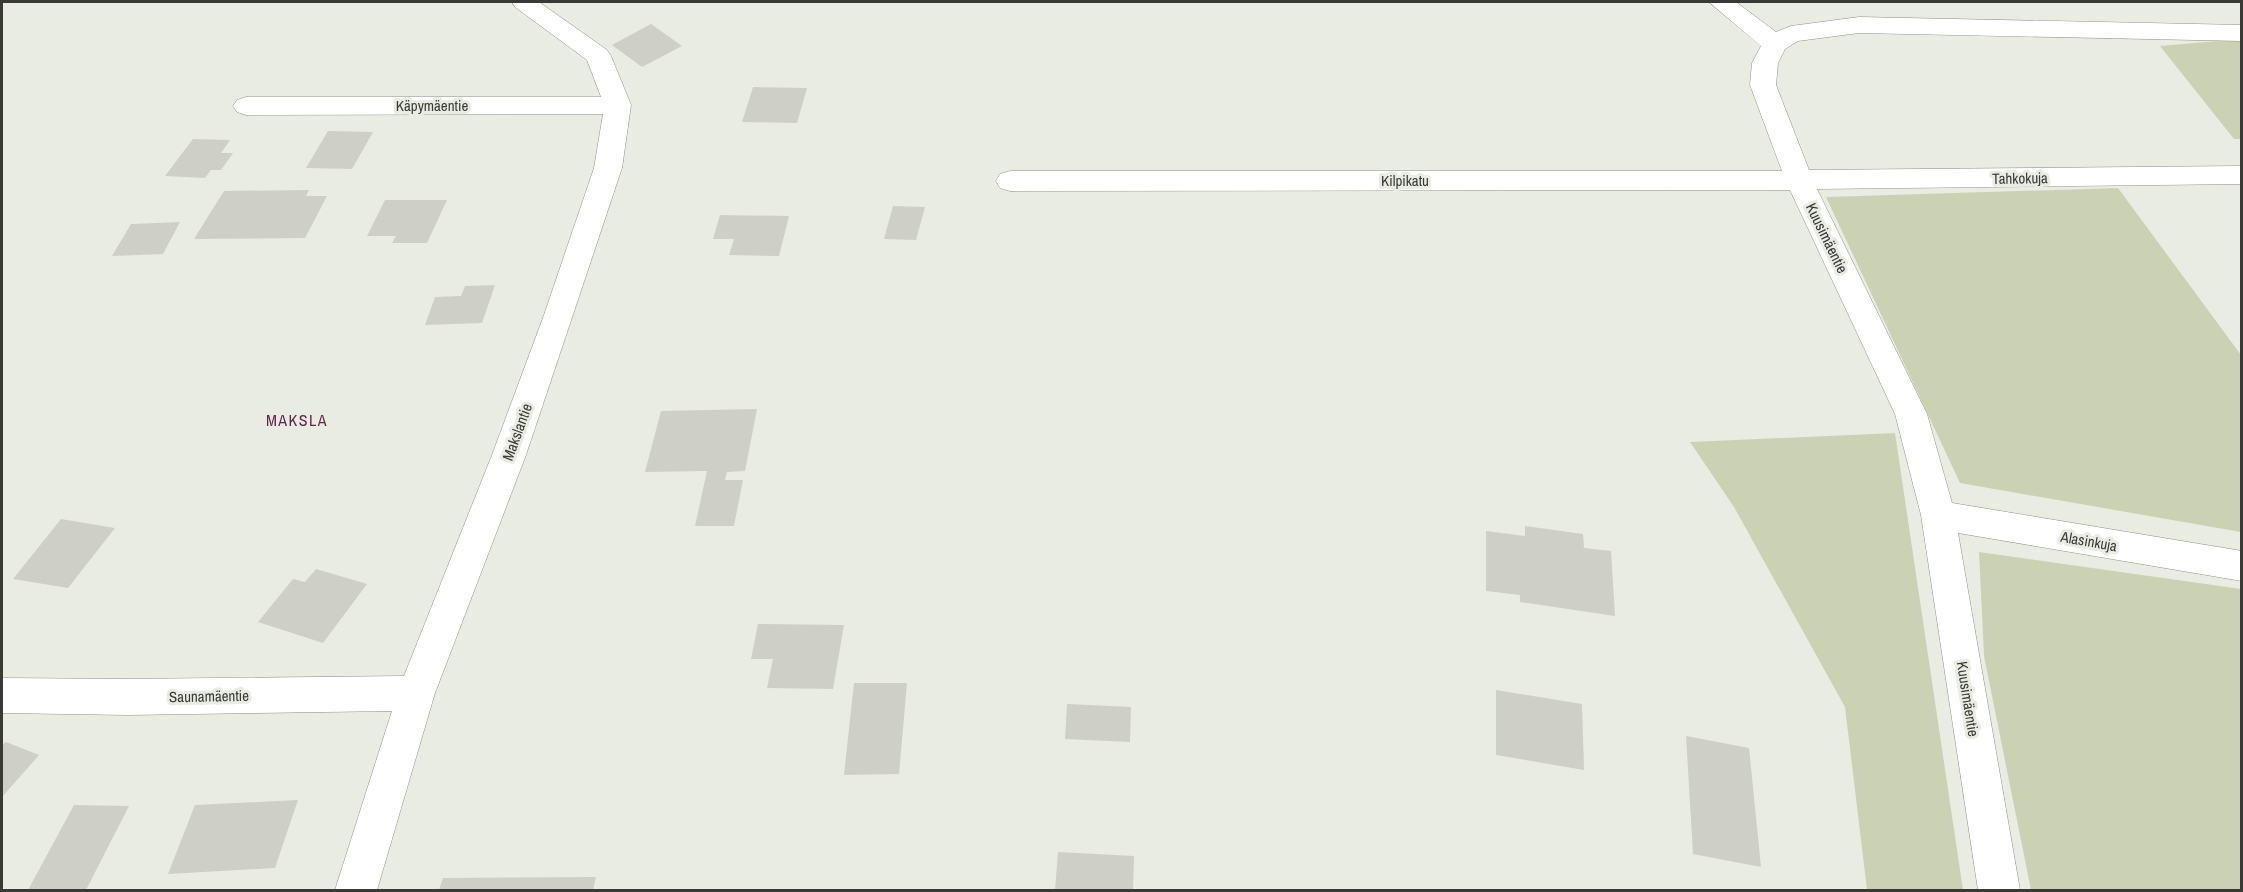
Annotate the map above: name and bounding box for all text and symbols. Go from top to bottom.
street label: Käpymäentie [396,95,468,116]
street label: Tahkokuja [1992,167,2048,189]
street label: Kilpikatu [1381,170,1429,191]
street label: Kuusimäentie [1801,199,1853,277]
street label: Makslantie [497,400,537,464]
district label: MAKSLA [266,409,328,431]
street label: Alasinkuja [2058,526,2119,556]
street label: Kuusimäentie [1952,660,1984,738]
street label: Saunamäentie [169,685,249,707]

